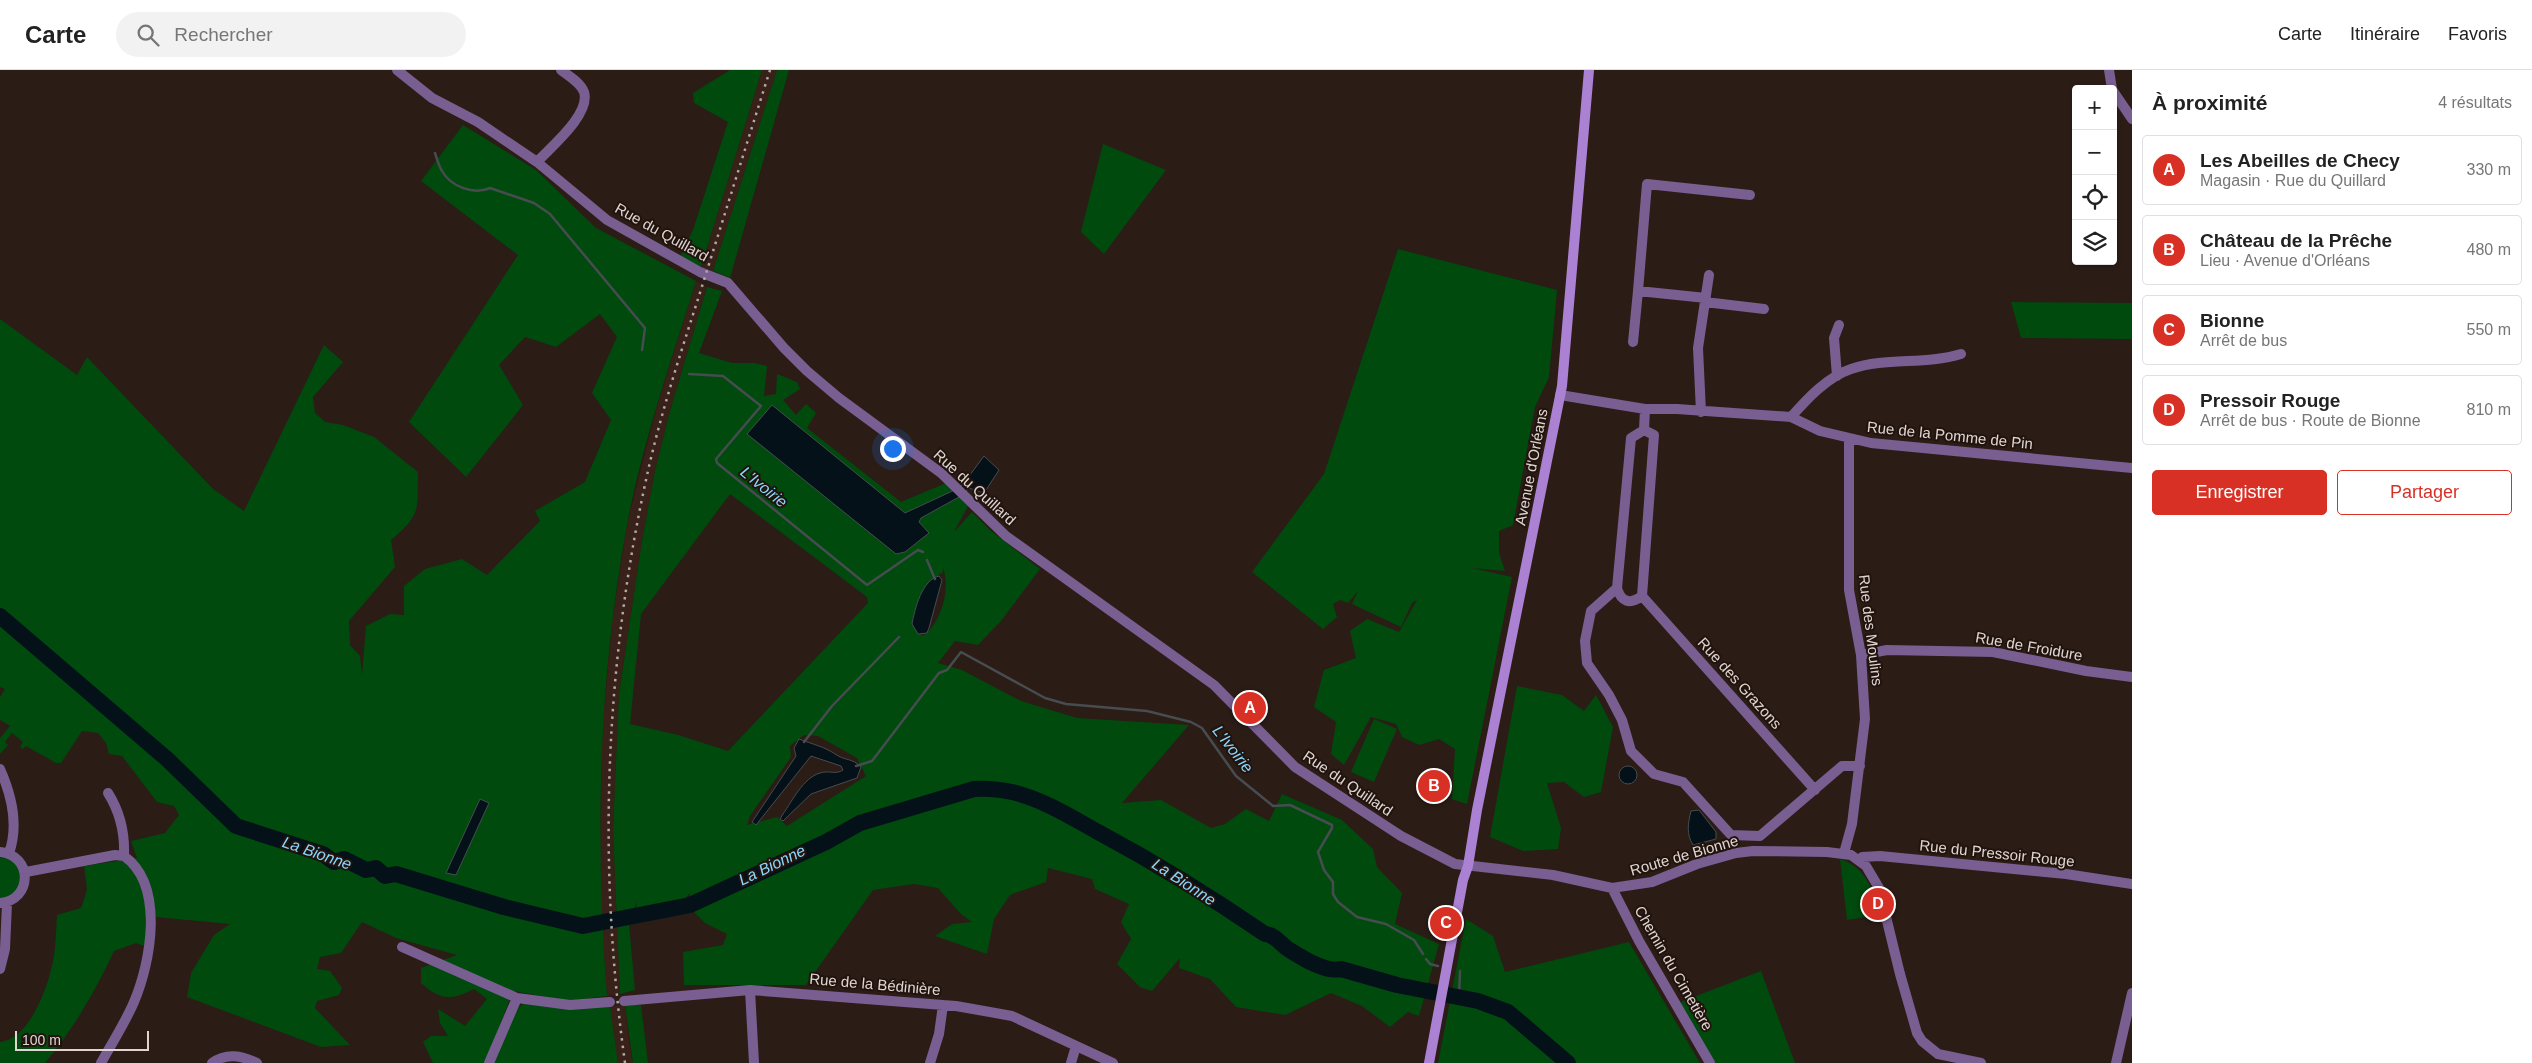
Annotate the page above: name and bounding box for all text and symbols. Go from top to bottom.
search box [116,12,466,57]
text: Carte [25,21,86,48]
icon: search [134,21,162,49]
text: Rechercher [174,24,273,45]
text: Carte [2278,24,2322,44]
text: Itinéraire [2350,24,2420,44]
text: Favoris [2448,24,2507,44]
map controls [2072,85,2117,265]
button: + [2072,85,2117,130]
text: À proximité [2152,91,2268,114]
text: 4 résultats [2438,94,2512,111]
button: − [2072,130,2117,175]
text: Les Abeilles de Checy [2200,150,2400,171]
text: A [2163,161,2175,178]
text: 330 m [2467,161,2511,178]
text: Magasin · Rue du Quillard [2200,172,2386,189]
button: locate [2072,175,2117,220]
street label: Rue du Quillard [612,199,712,265]
button: layers [2072,220,2117,265]
text: Château de la Prêche [2200,230,2392,251]
text: B [2163,241,2175,258]
text: 480 m [2467,241,2511,258]
text: Lieu · Avenue d'Orléans [2200,252,2370,269]
text: Bionne [2200,310,2264,331]
text: C [2163,321,2175,338]
text: 550 m [2467,321,2511,338]
text: Arrêt de bus [2200,332,2287,349]
text: Pressoir Rouge [2200,390,2340,411]
text: D [2163,401,2175,418]
text: 810 m [2467,401,2511,418]
street label: Avenue d'Orléans [1511,407,1551,527]
text: Arrêt de bus · Route de Bionne [2200,412,2421,429]
street label: Rue de la Pomme de Pin [1866,418,2034,452]
your location [880,436,906,462]
street label: Rue du Quillard [931,446,1019,528]
water label: L'Ivoirie [737,463,791,511]
button: Enregistrer [2152,470,2327,515]
button: Partager [2337,470,2512,515]
street label: Rue des Moulins [1856,574,1886,686]
street label: Rue de Froidure [1974,628,2084,664]
street label: Rue des Grazons [1695,634,1785,732]
pin: A [1234,689,1266,727]
water label: L'Ivoirie [1209,722,1257,776]
street label: Rue du Quillard [1300,747,1396,819]
pin: B [1418,767,1450,805]
street label: Route de Bionne [1628,831,1740,879]
water label: La Bionne [280,833,354,873]
street label: Rue du Pressoir Rouge [1919,836,2075,870]
water label: La Bionne [736,842,808,888]
water label: La Bionne [1149,855,1219,909]
pin: D [1862,885,1894,923]
street label: Chemin du Cimetière [1631,903,1717,1033]
pin: C [1430,904,1462,942]
street label: Rue de la Bédinière [809,970,941,998]
scale bar [15,1028,149,1051]
text: 100 m [22,1032,61,1048]

